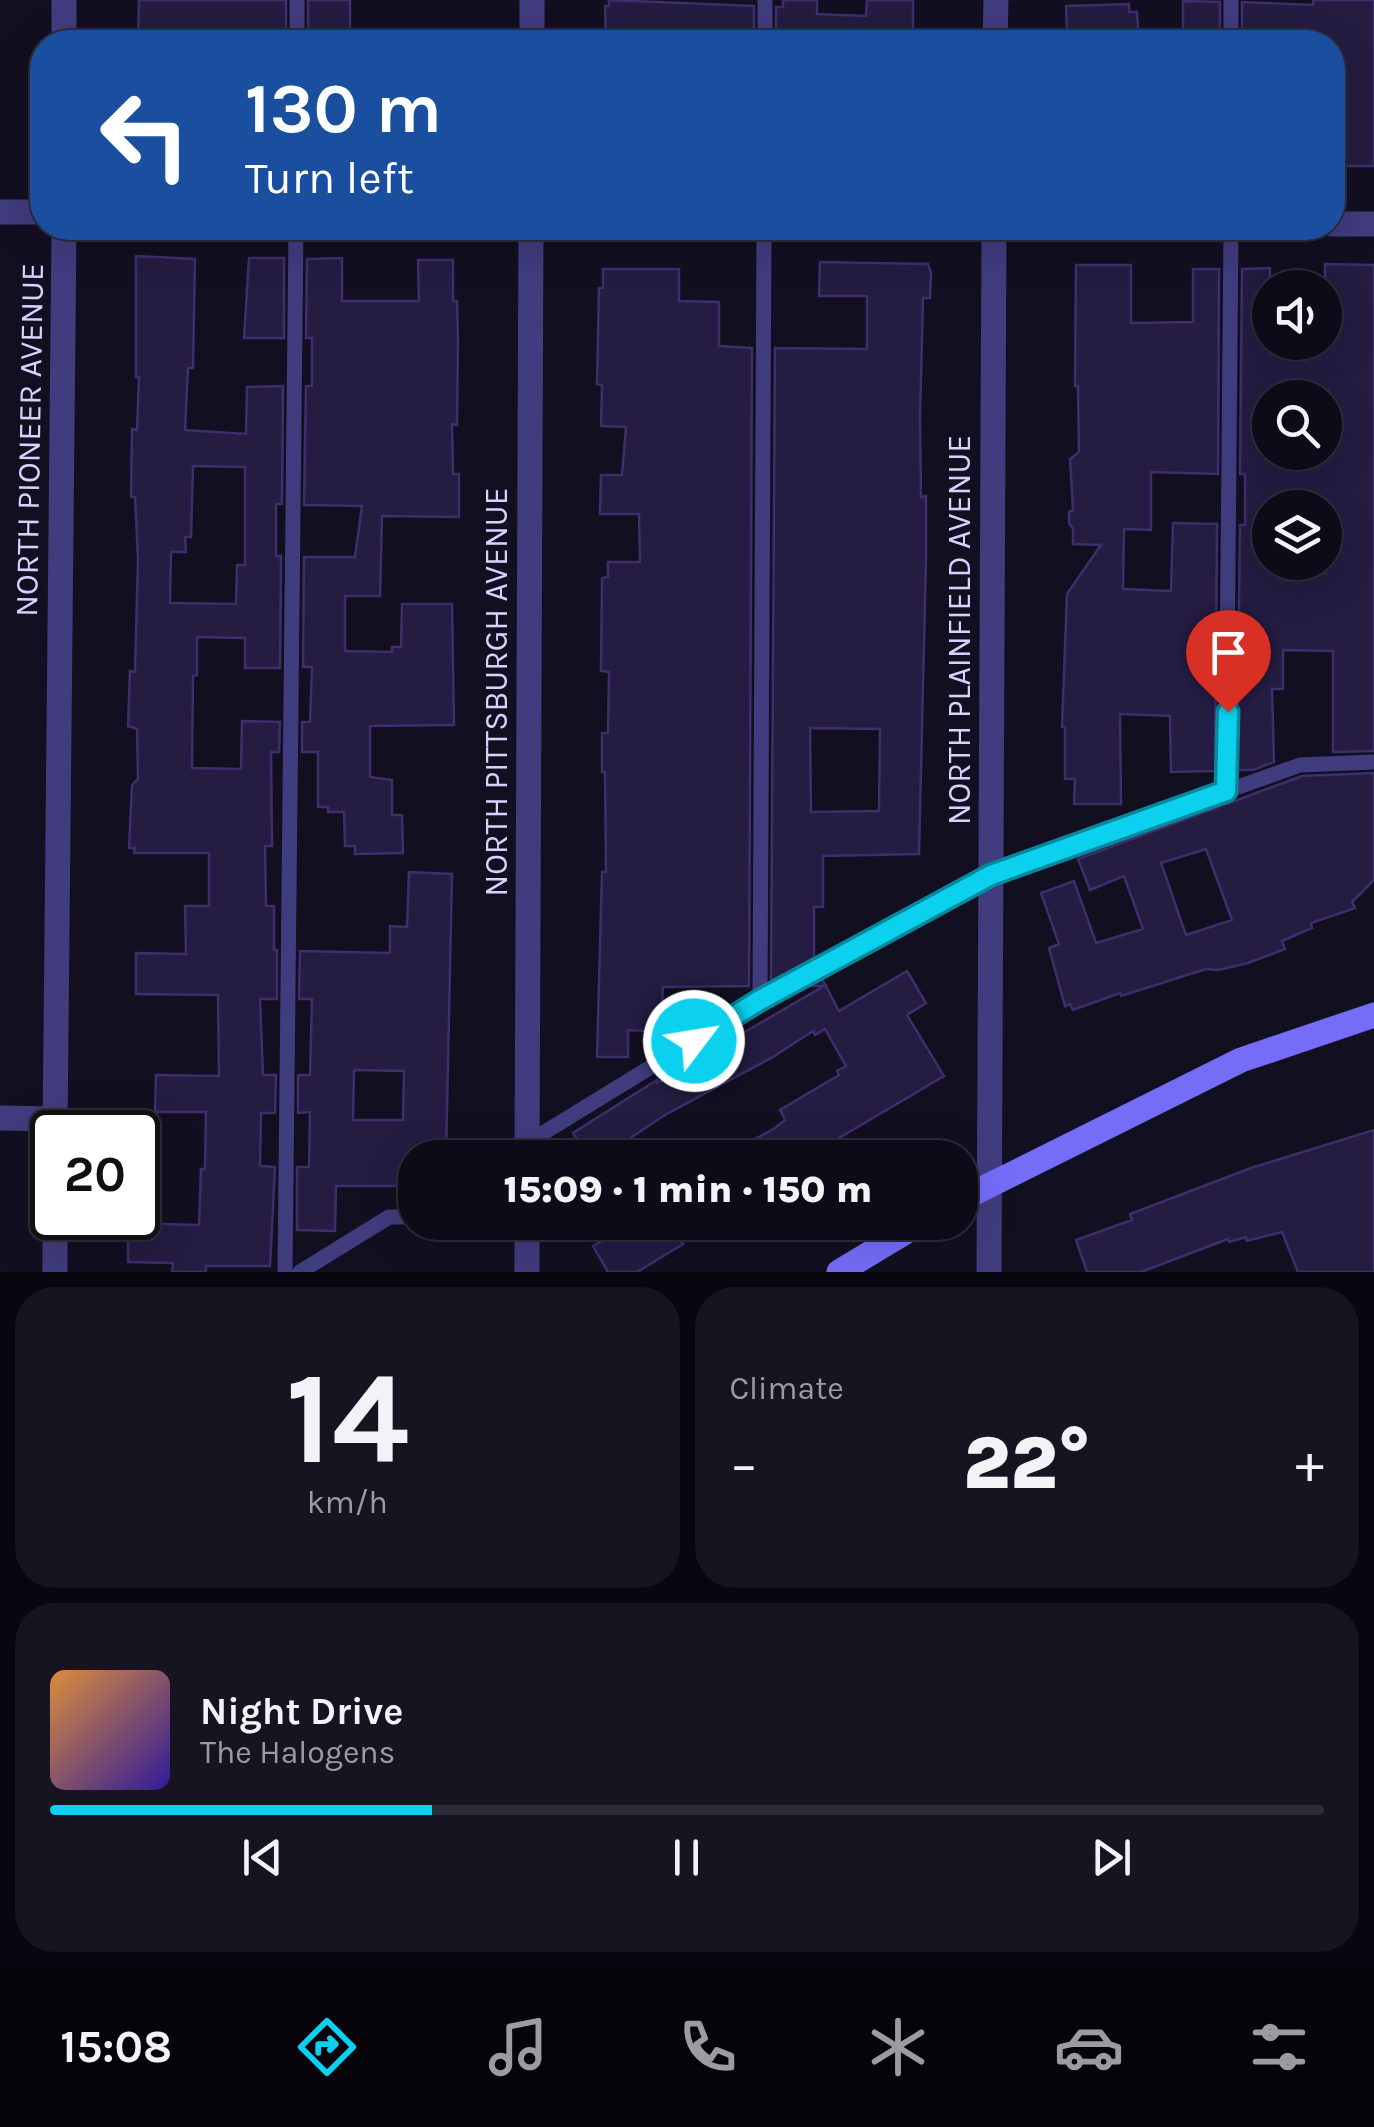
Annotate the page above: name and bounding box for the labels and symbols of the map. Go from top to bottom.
street label: NORTH PIONEER AVENUE [8,263,51,617]
street label: NORTH PLAINFIELD AVENUE [941,435,978,825]
street label: NORTH PITTSBURGH AVENUE [478,487,515,897]
pin [1186,610,1271,713]
position arrow [642,989,746,1093]
speed limit sign: 20 [30,1110,160,1240]

